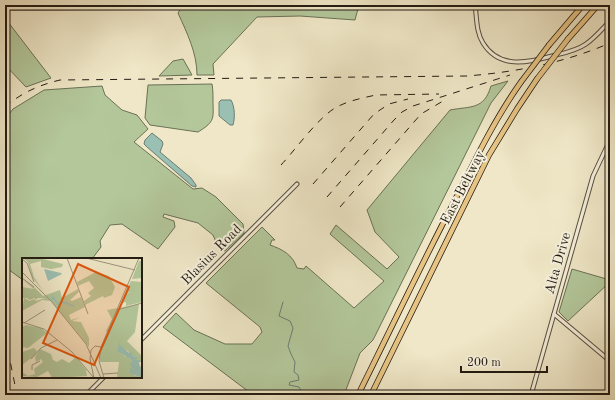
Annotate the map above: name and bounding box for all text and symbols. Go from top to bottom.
street label: East Beltway [438,148,488,227]
street label: Blasius Road [179,222,245,288]
street label: Alta Drive [542,231,573,296]
inset map [22,258,142,378]
scale bar [461,348,547,374]
text: 200 m [467,357,501,369]

